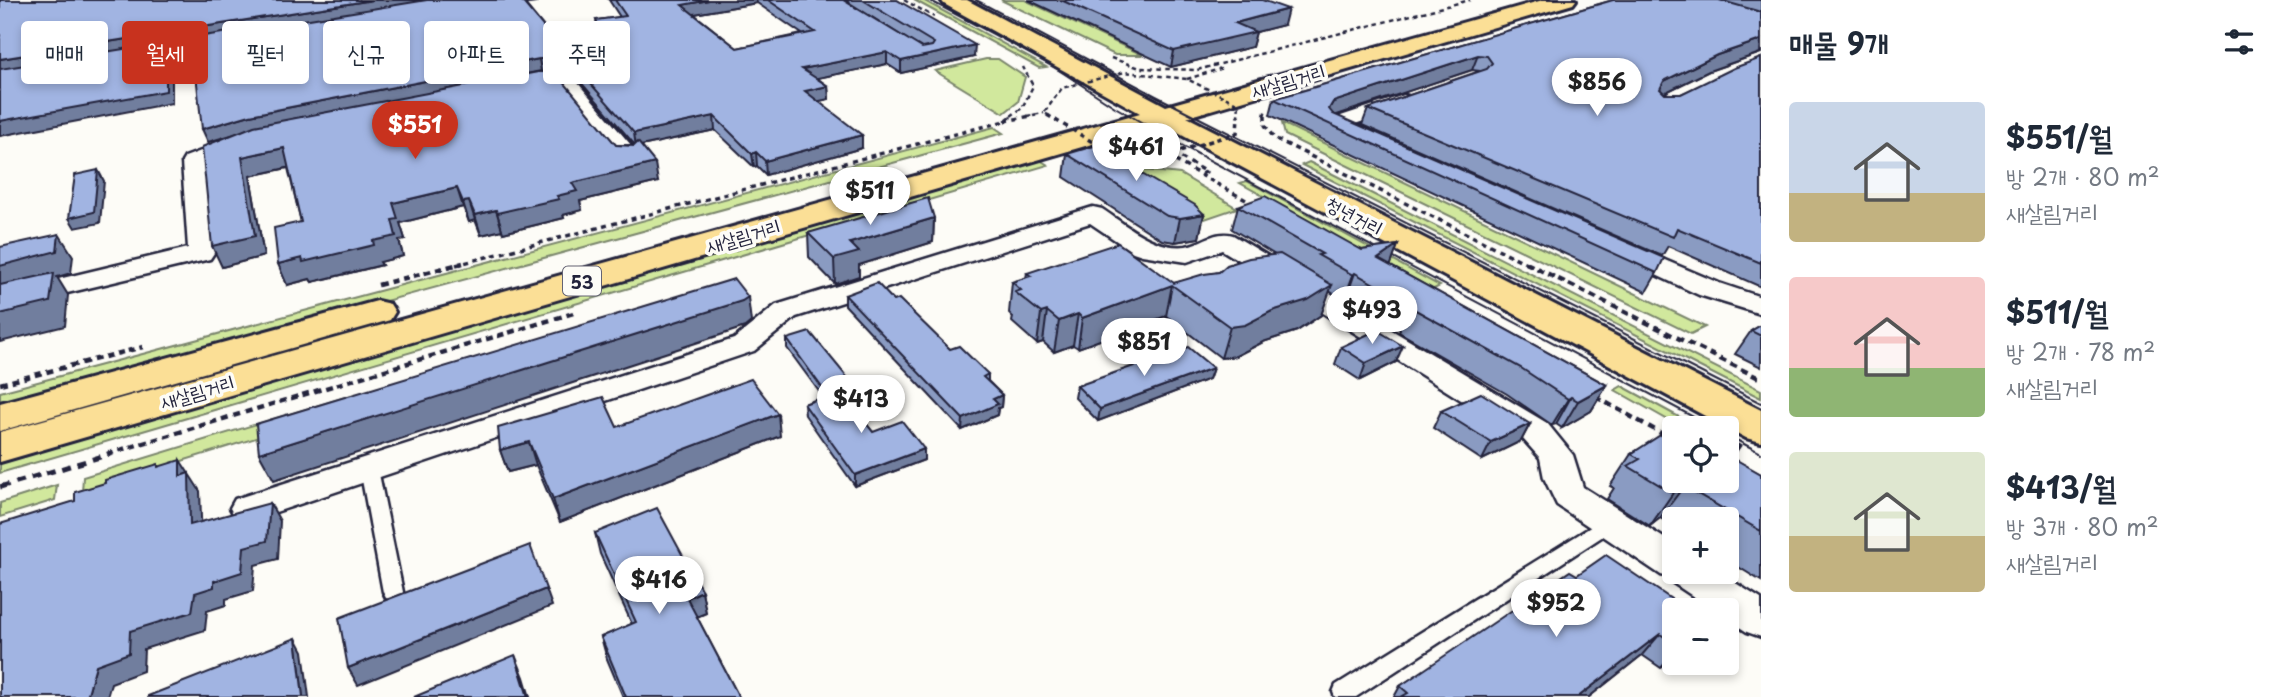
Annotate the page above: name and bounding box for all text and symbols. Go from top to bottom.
text: 매물 9개 [1789,20,1889,65]
chip: 매매 [21,21,108,84]
chip: 월세 [122,21,208,84]
chip: 필터 [222,21,309,84]
chip: 신규 [323,21,410,84]
chip: 아파트 [424,21,529,84]
chip: 주택 [543,21,630,84]
icon: filters [2220,23,2258,61]
street label: 새살림거리 [1247,56,1329,104]
pin: $856 [1556,58,1638,118]
text: $856 [1568,63,1626,98]
pin: $551 [374,102,456,161]
text: $551 [388,106,442,141]
text: $551/월 [2006,114,2113,159]
pin: $461 [1095,124,1177,183]
text: $461 [1108,128,1164,163]
icon: home [1845,130,1929,214]
text: 방 2개 · 80 m² [2006,159,2160,194]
pin: $511 [829,168,911,227]
text: $511 [845,172,895,207]
street label: 청년거리 [1321,188,1389,242]
text: 새살림거리 [2006,194,2099,229]
street label: 새살림거리 [702,211,784,259]
road number: 53 [563,267,601,296]
pin: $493 [1331,286,1413,346]
text: $511/월 [2006,289,2108,334]
text: $493 [1342,291,1402,326]
icon: home [1845,305,1929,389]
pin: $851 [1103,318,1185,378]
text: $851 [1117,323,1171,358]
text: 방 2개 · 78 m² [2006,334,2155,369]
street label: 새살림거리 [156,367,238,415]
text: 새살림거리 [2006,369,2099,404]
pin: $413 [820,376,902,435]
text: $413 [833,380,889,415]
map controls [1662,416,1739,675]
button: locate [1662,416,1739,493]
text: $413/월 [2006,464,2116,509]
icon: home [1845,480,1929,564]
button: + [1662,507,1739,584]
text: 방 3개 · 80 m² [2006,509,2159,544]
text: 새살림거리 [2006,544,2099,579]
pin: $416 [618,556,700,616]
text: $416 [631,561,687,596]
pin: $952 [1515,580,1597,639]
text: $952 [1527,584,1585,619]
button: − [1662,598,1739,675]

